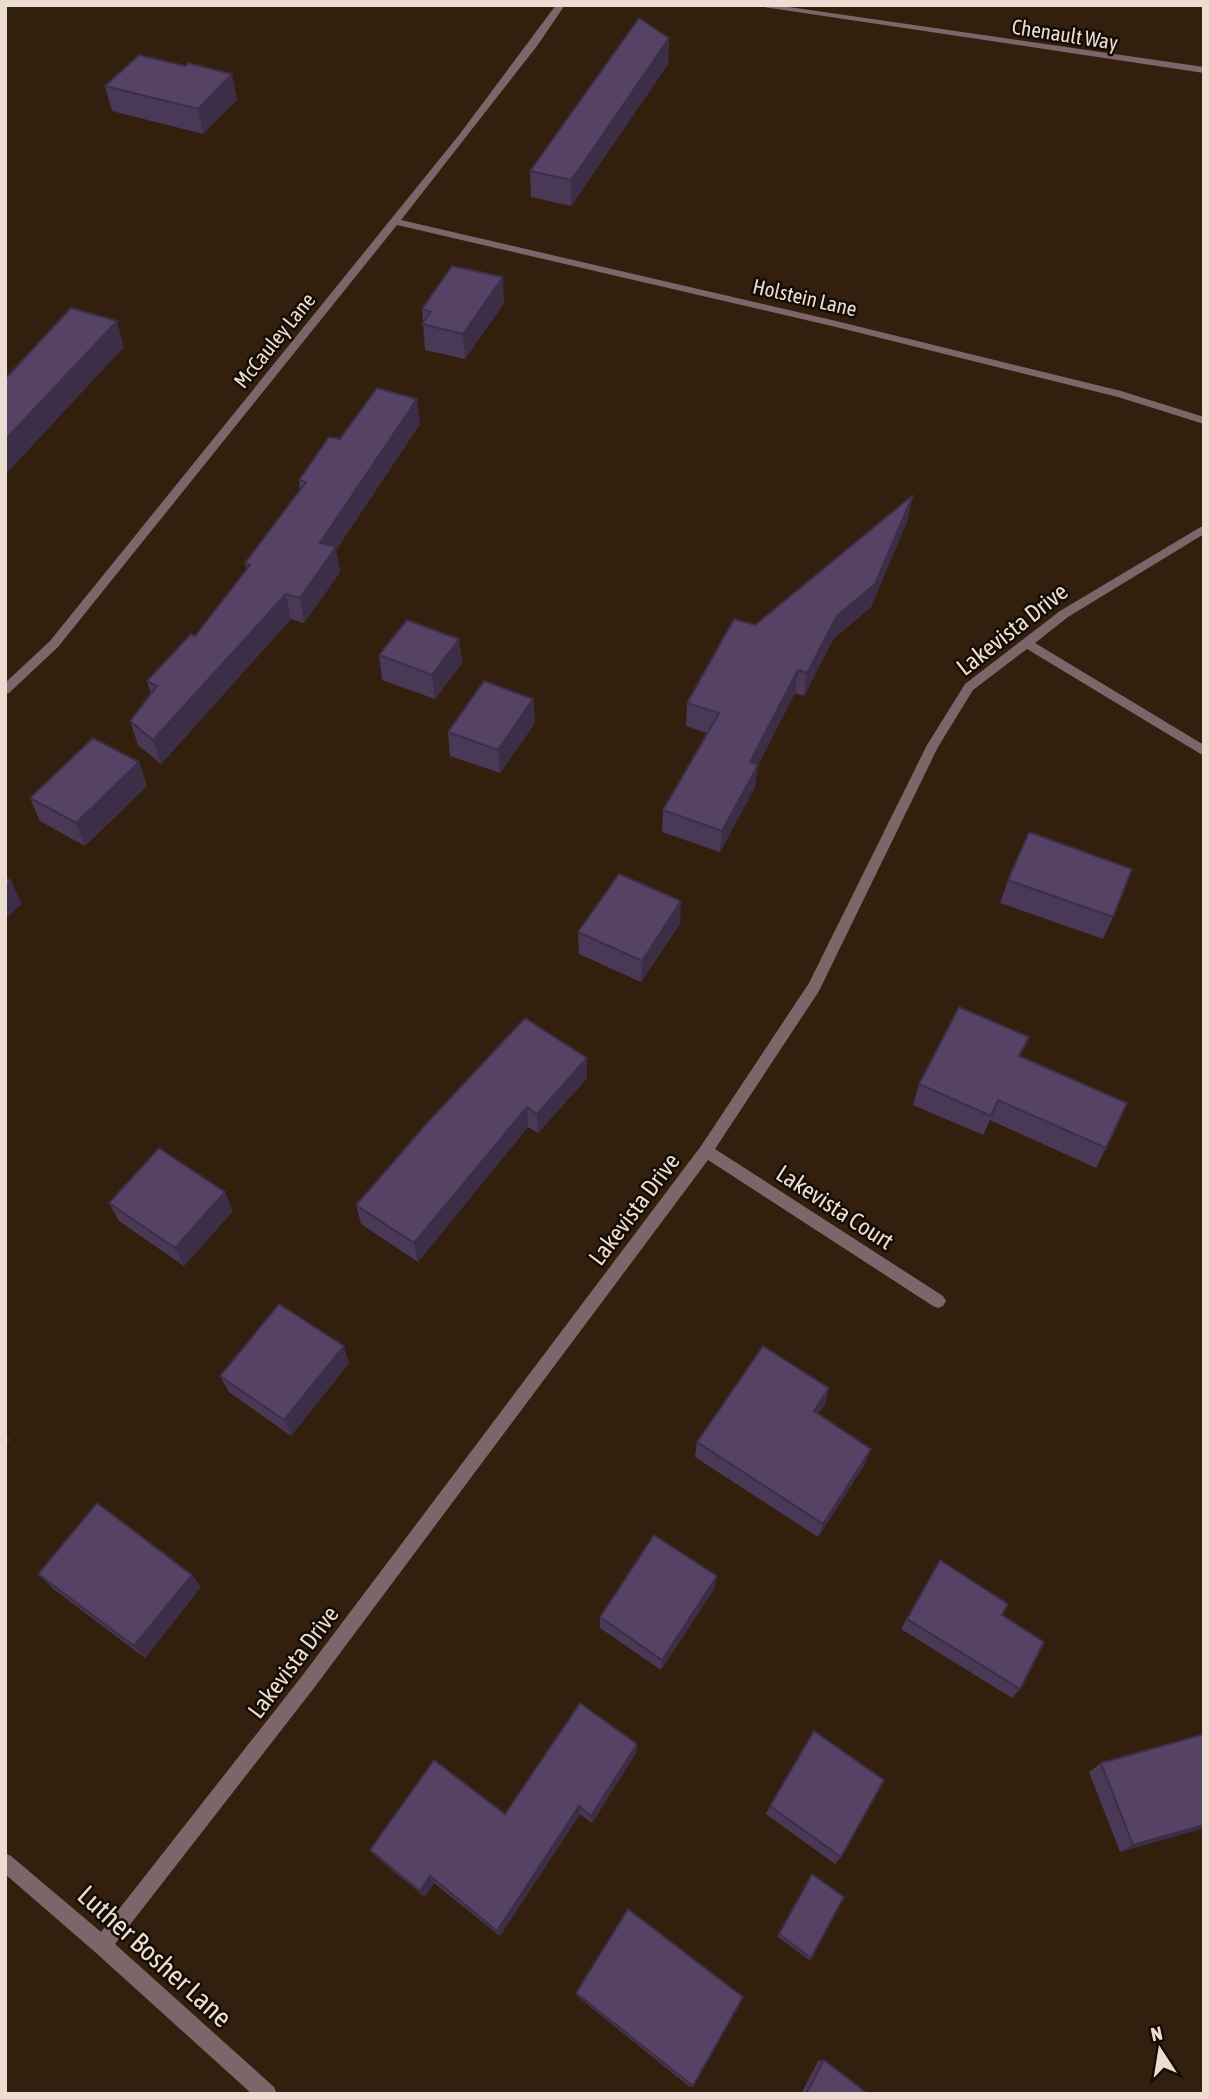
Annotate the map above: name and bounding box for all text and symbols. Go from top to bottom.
street label: Chenault Way [1010,14,1120,54]
street label: Holstein Lane [751,273,859,321]
street label: McCauley Lane [228,288,320,392]
street label: Lakevista Drive [951,577,1073,681]
street label: Lakevista Drive [583,1148,685,1270]
street label: Lakevista Court [772,1159,899,1255]
street label: Lakevista Drive [242,1601,344,1723]
street label: Luther Bosher Lane [72,1879,238,2033]
north arrow [1125,2015,1195,2085]
text: N [1149,2021,1164,2045]

